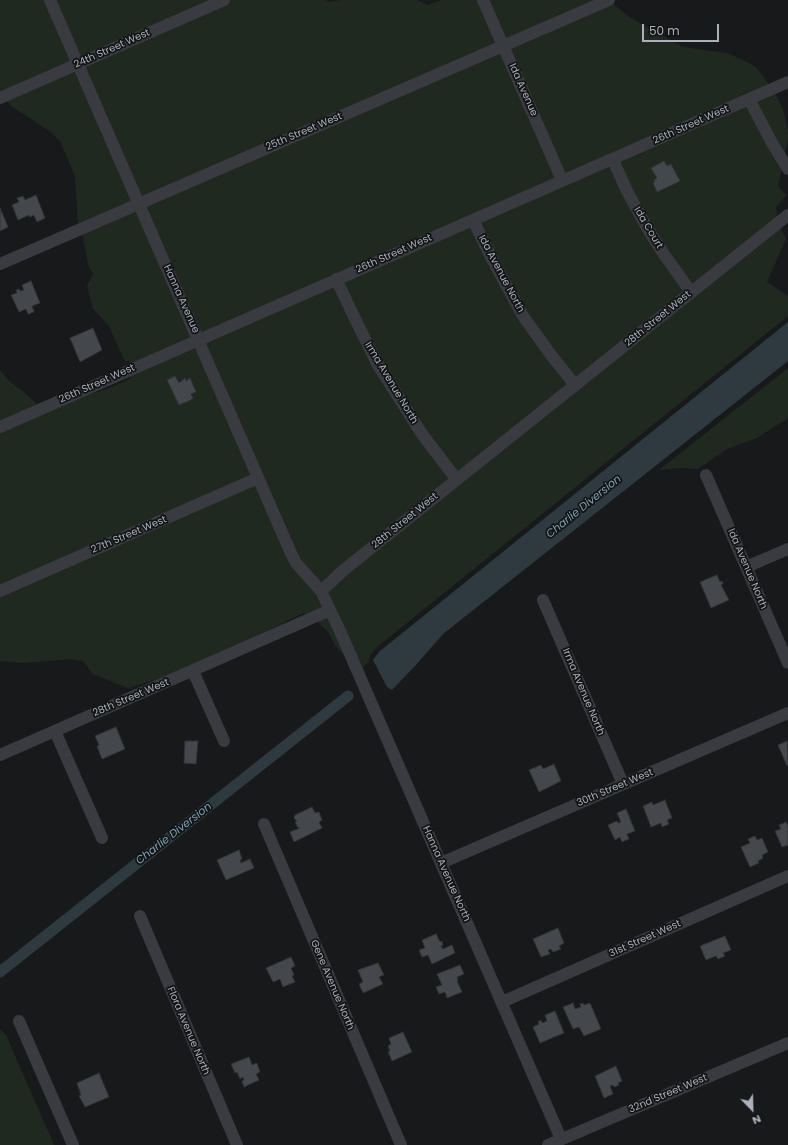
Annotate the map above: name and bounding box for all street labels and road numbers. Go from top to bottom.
street label: 24th Street West [72,27,152,71]
street label: Ida Avenue [506,62,540,118]
street label: 26th Street West [651,103,731,147]
street label: 25th Street West [264,111,344,153]
street label: Ida Court [631,205,665,251]
street label: 26th Street West [354,232,434,276]
street label: Ida Avenue North [475,233,527,315]
street label: Hanna Avenue [161,263,201,335]
street label: 28th Street West [623,289,693,349]
street label: Irma Avenue North [362,340,420,426]
street label: 26th Street West [57,362,137,406]
street label: 28th Street West [370,491,440,551]
street label: 27th Street West [90,514,168,556]
street label: Ida Avenue North [725,527,769,611]
street label: Irma Avenue North [559,647,607,737]
street label: 28th Street West [91,677,171,719]
street label: 30th Street West [575,767,655,809]
street label: Hanna Avenue North [420,824,472,924]
street label: 31st Street West [607,918,683,960]
street label: Gene Avenue North [308,938,356,1032]
street label: Flora Avenue North [164,985,212,1077]
street label: 32nd Street West [627,1072,709,1116]

